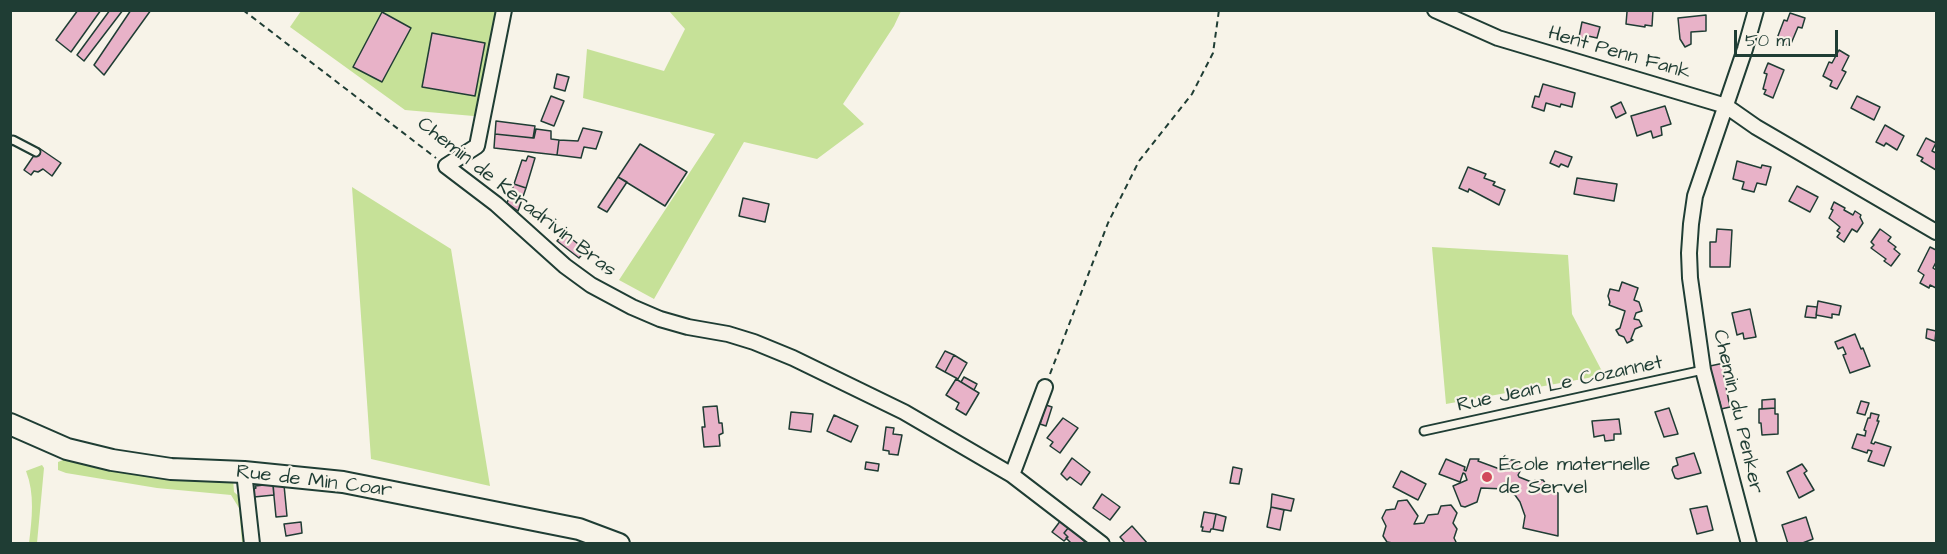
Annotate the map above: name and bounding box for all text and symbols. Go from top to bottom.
scale bar [1737,18,1840,56]
street label: Hent Penn Fank [1545,22,1693,86]
text: 50 m [1745,28,1790,53]
street label: Chemin de Keradrivin Bras [412,113,620,283]
street label: Chemin du Penker [1706,328,1768,496]
street label: Rue Jean Le Cozannet [1455,351,1665,419]
place label: École maternelle de Servel [1499,454,1650,501]
street label: Rue de Min Coar [235,461,393,503]
marker: École maternelle de Servel [1480,470,1494,484]

